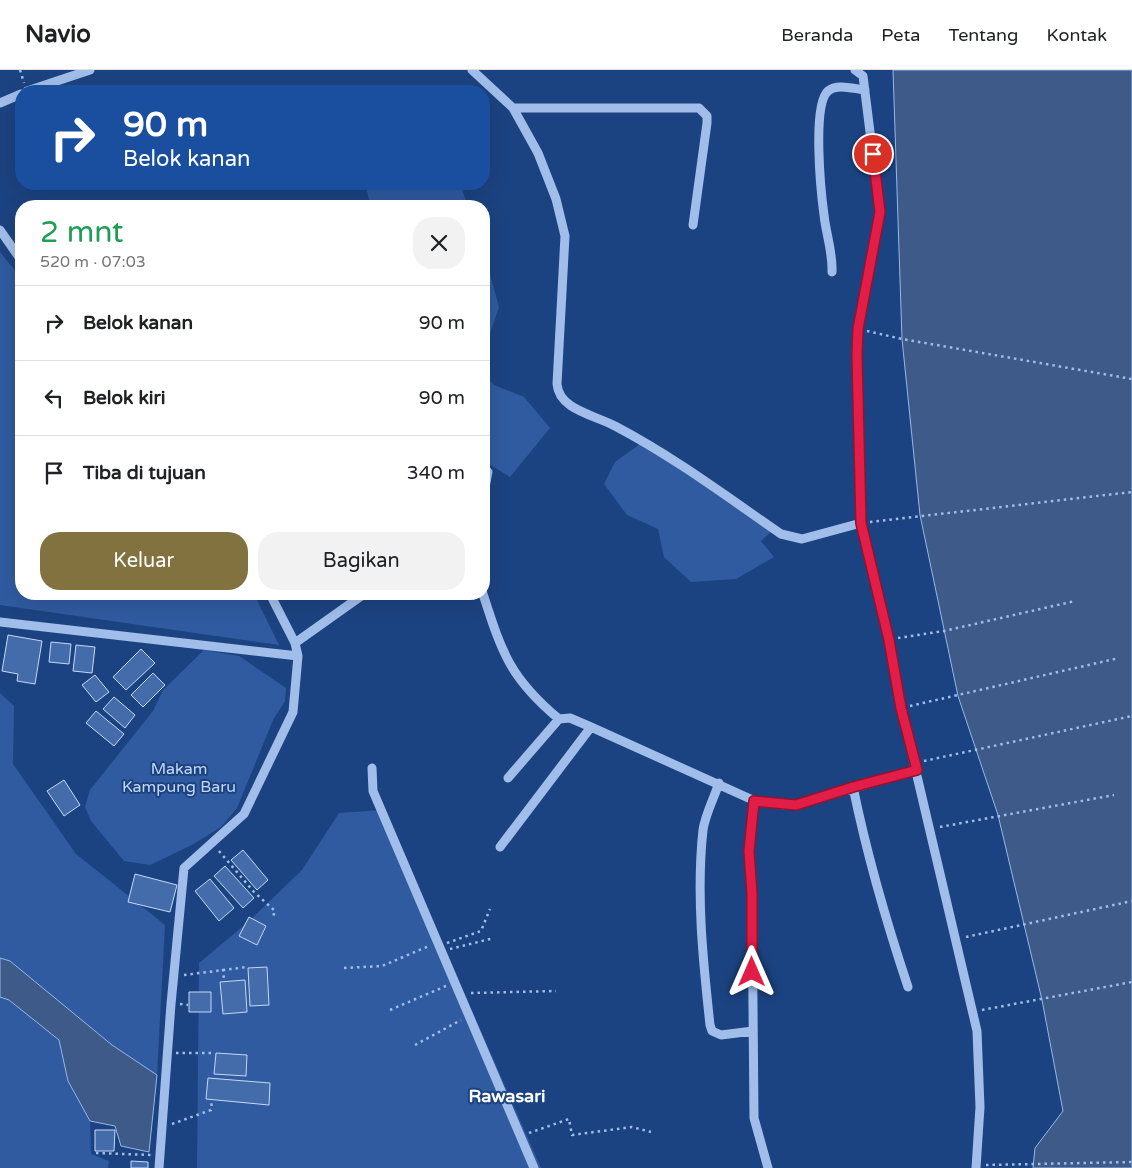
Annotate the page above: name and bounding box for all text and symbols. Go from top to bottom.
text: Navio [25,20,91,49]
text: Beranda [781,24,853,46]
text: Peta [881,24,920,46]
text: Tentang [948,24,1018,46]
text: Kontak [1046,24,1107,46]
text: 90 m [123,104,208,146]
icon: right [40,105,105,170]
pin [852,133,894,175]
icon: arrive [859,140,887,168]
text: Belok kanan [123,146,250,172]
text: 2 mnt [40,214,124,251]
button: close [413,217,465,269]
text: 520 m · 07:03 [40,252,146,272]
icon: right [40,309,68,337]
text: Belok kanan [83,312,193,334]
text: 90 m [419,312,465,334]
icon: left [40,384,68,412]
text: Belok kiri [83,387,166,409]
text: 90 m [419,387,465,409]
icon: arrive [40,459,68,487]
text: Tiba di tujuan [83,462,206,484]
text: 340 m [407,462,465,484]
button: Keluar [40,532,248,590]
button: Bagikan [258,532,465,590]
park label: Makam Kampung Baru [122,759,236,797]
position arrow [725,945,777,997]
district label: Rawasari [468,1085,546,1107]

